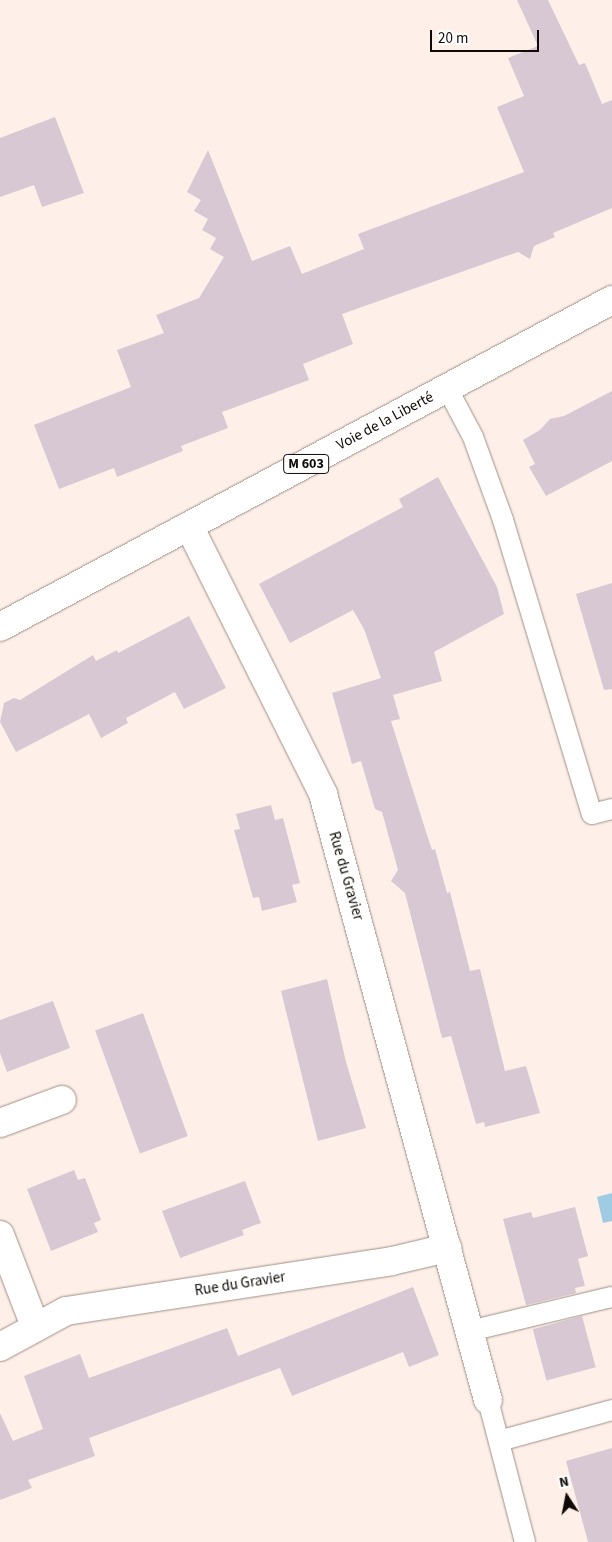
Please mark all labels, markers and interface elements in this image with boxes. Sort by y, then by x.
scale bar [432,20,541,52]
text: 20 m [438,28,468,49]
street label: Voie de la Liberté [333,388,437,454]
road number: M 603 [282,452,330,476]
street label: Rue du Gravier [325,829,367,923]
street label: Rue du Gravier [193,1268,287,1300]
north arrow [542,1472,592,1522]
text: N [558,1472,571,1493]

